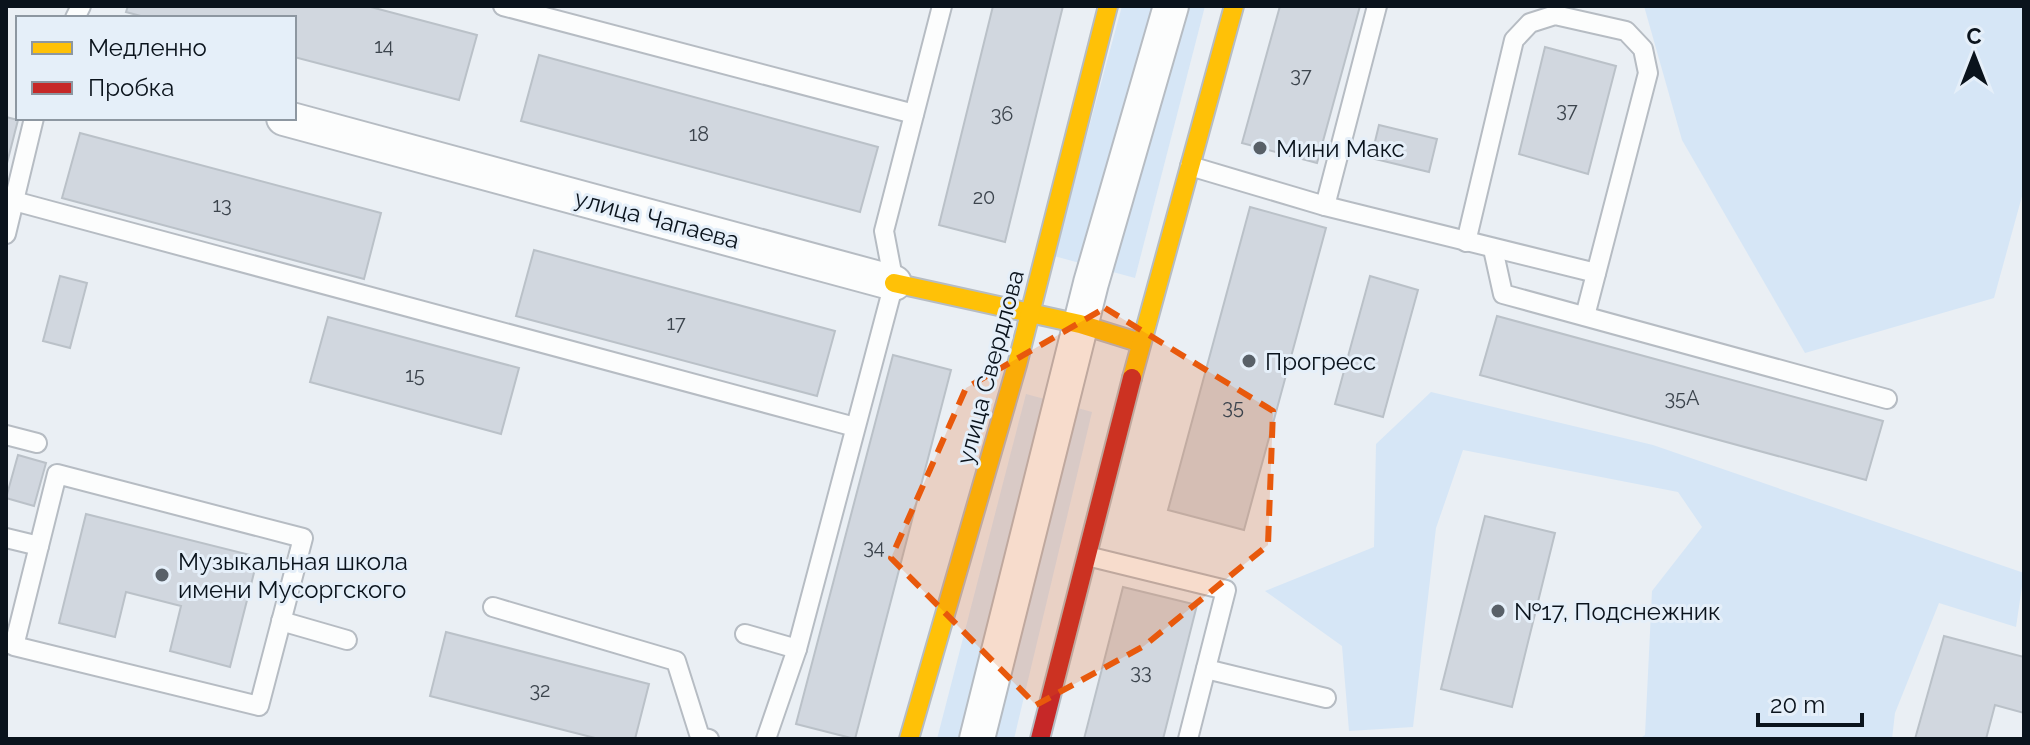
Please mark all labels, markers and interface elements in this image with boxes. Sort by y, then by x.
legend [16,16,296,120]
north arrow [1934,16,2014,96]
text: С [1966,23,1982,49]
text: Медленно [88,33,207,62]
house number: 14 [374,34,394,58]
house number: 37 [1290,63,1312,87]
text: Пробка [88,73,174,102]
house number: 37 [1556,98,1578,122]
house number: 36 [991,102,1013,126]
house number: 18 [689,122,709,146]
place label: Мини Макс [1276,134,1405,163]
marker: Мини Макс [1251,139,1269,157]
street label: улица Чапаева [571,183,743,255]
house number: 20 [973,185,995,209]
house number: 13 [212,193,232,217]
street label: улица Свердлова [950,267,1030,467]
house number: 17 [666,311,686,335]
place label: Прогресс [1265,347,1376,376]
marker: Прогресс [1240,352,1258,370]
house number: 15 [405,363,425,387]
house number: 35А [1664,386,1700,410]
house number: 35 [1222,395,1244,419]
house number: 34 [863,535,885,559]
place label: Музыкальная школа имени Мусоргского [178,547,408,604]
marker: Музыкальная школа имени Мусоргского [153,566,171,584]
place label: №17, Подснежник [1514,597,1721,626]
marker: №17, Подснежник [1489,602,1507,620]
house number: 33 [1130,660,1152,684]
scale bar [1758,677,1862,727]
house number: 32 [529,678,551,702]
text: 20 m [1770,690,1825,719]

